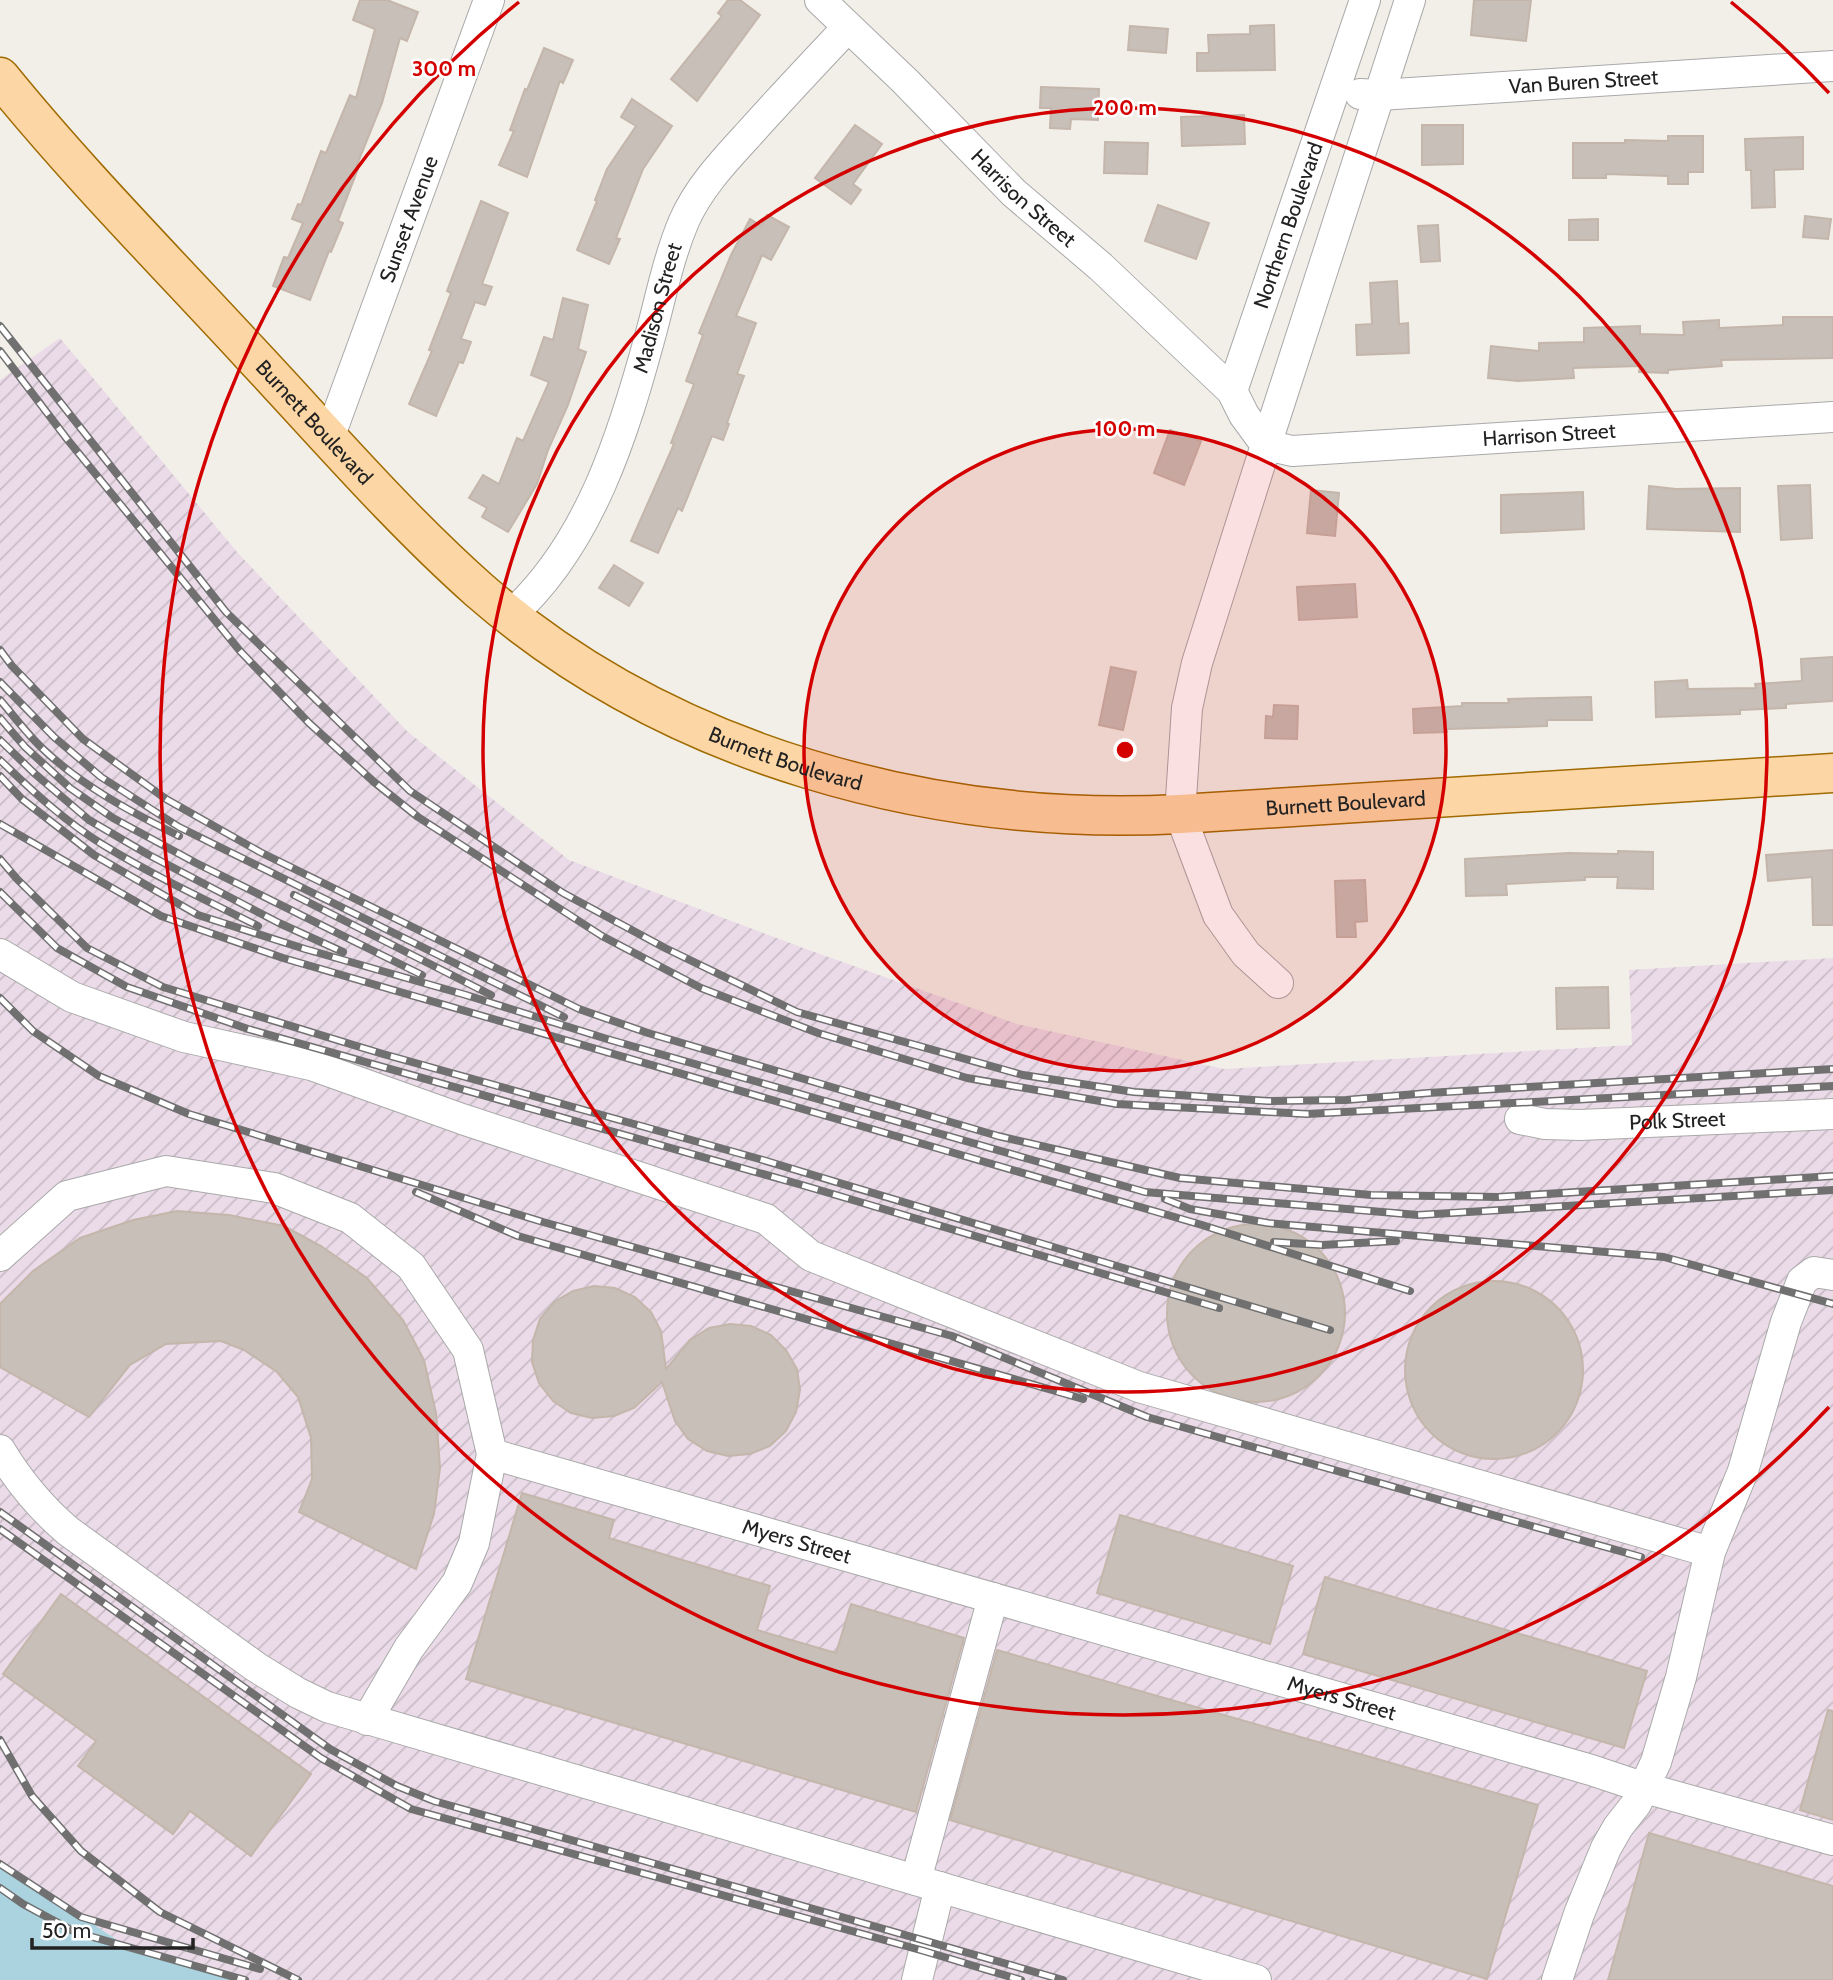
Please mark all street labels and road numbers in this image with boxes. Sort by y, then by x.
street label: Van Buren Street [1508,64,1659,99]
street label: Northern Boulevard [1248,139,1328,312]
street label: Harrison Street [966,144,1081,252]
street label: Sunset Avenue [374,152,443,286]
street label: Madison Street [627,240,687,376]
street label: Burnett Boulevard [251,355,378,490]
street label: Harrison Street [1482,418,1616,451]
street label: Burnett Boulevard [705,721,865,795]
street label: Burnett Boulevard [1265,786,1427,821]
street label: Polk Street [1629,1106,1726,1135]
street label: Myers Street [740,1514,854,1569]
street label: Myers Street [1285,1670,1399,1725]

